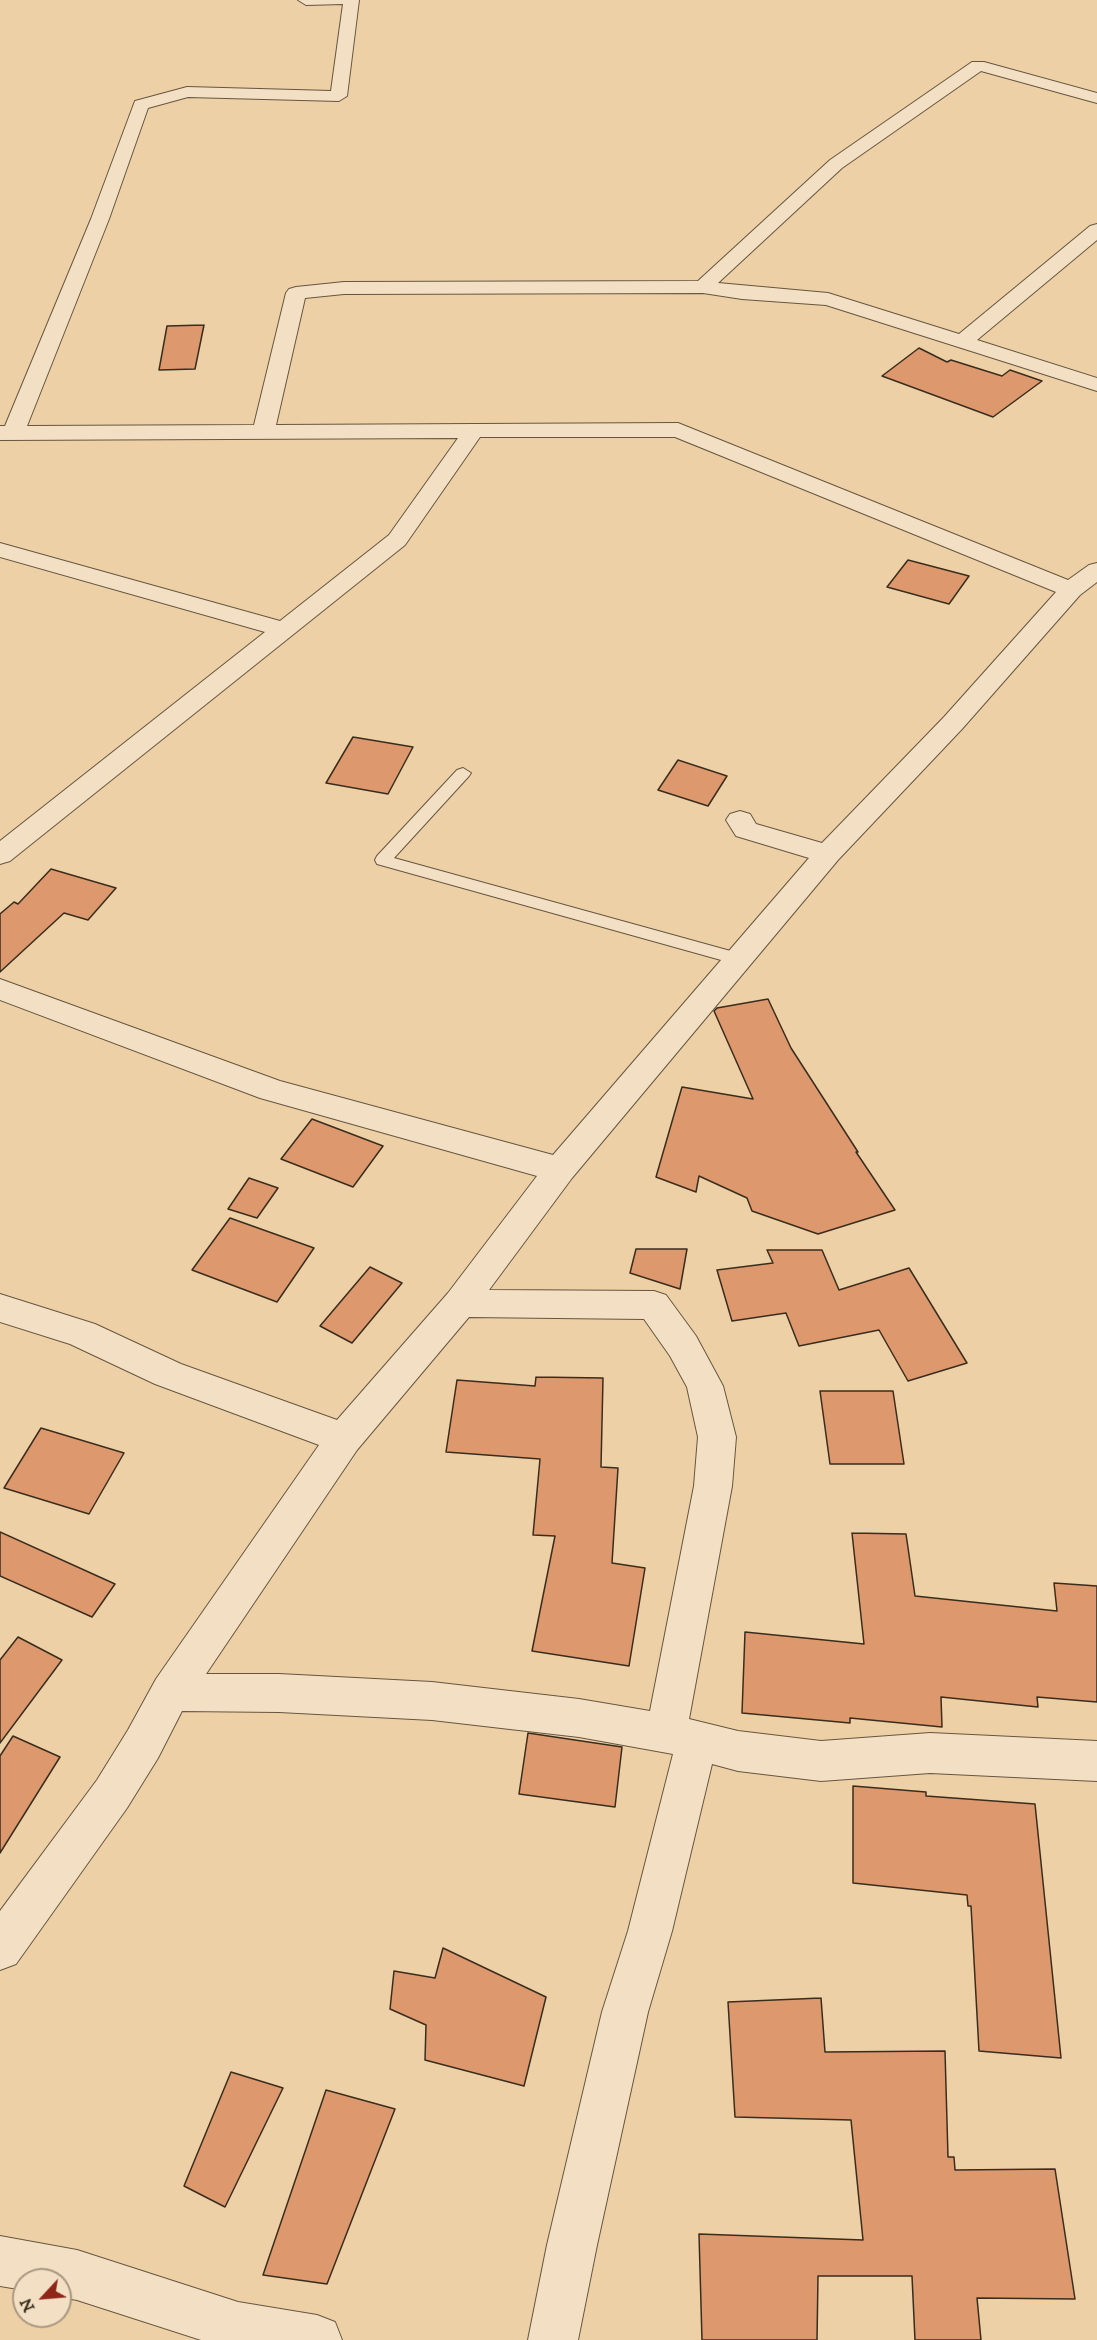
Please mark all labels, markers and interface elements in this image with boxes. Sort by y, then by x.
north arrow [12,2268,72,2328]
text: N [16,2295,39,2315]

